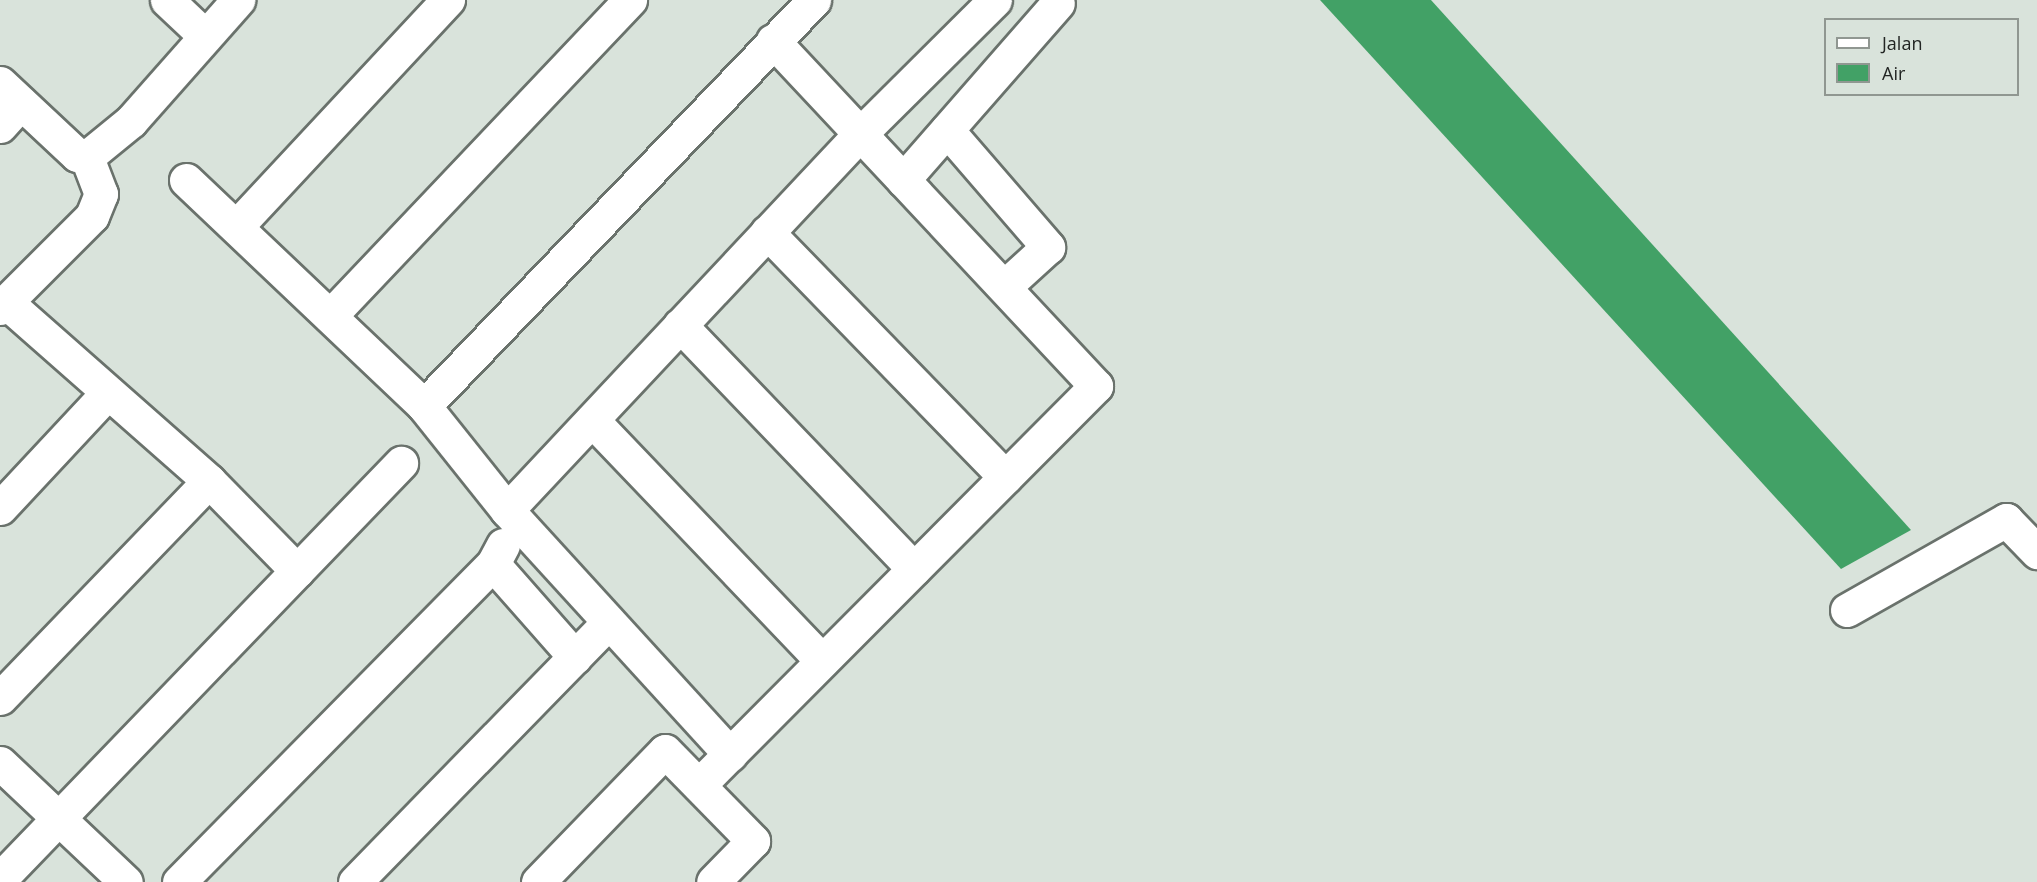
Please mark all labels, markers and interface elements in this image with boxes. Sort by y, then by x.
legend [1824,18,2019,96]
text: Jalan [1882,31,1922,55]
text: Air [1882,61,1905,85]

